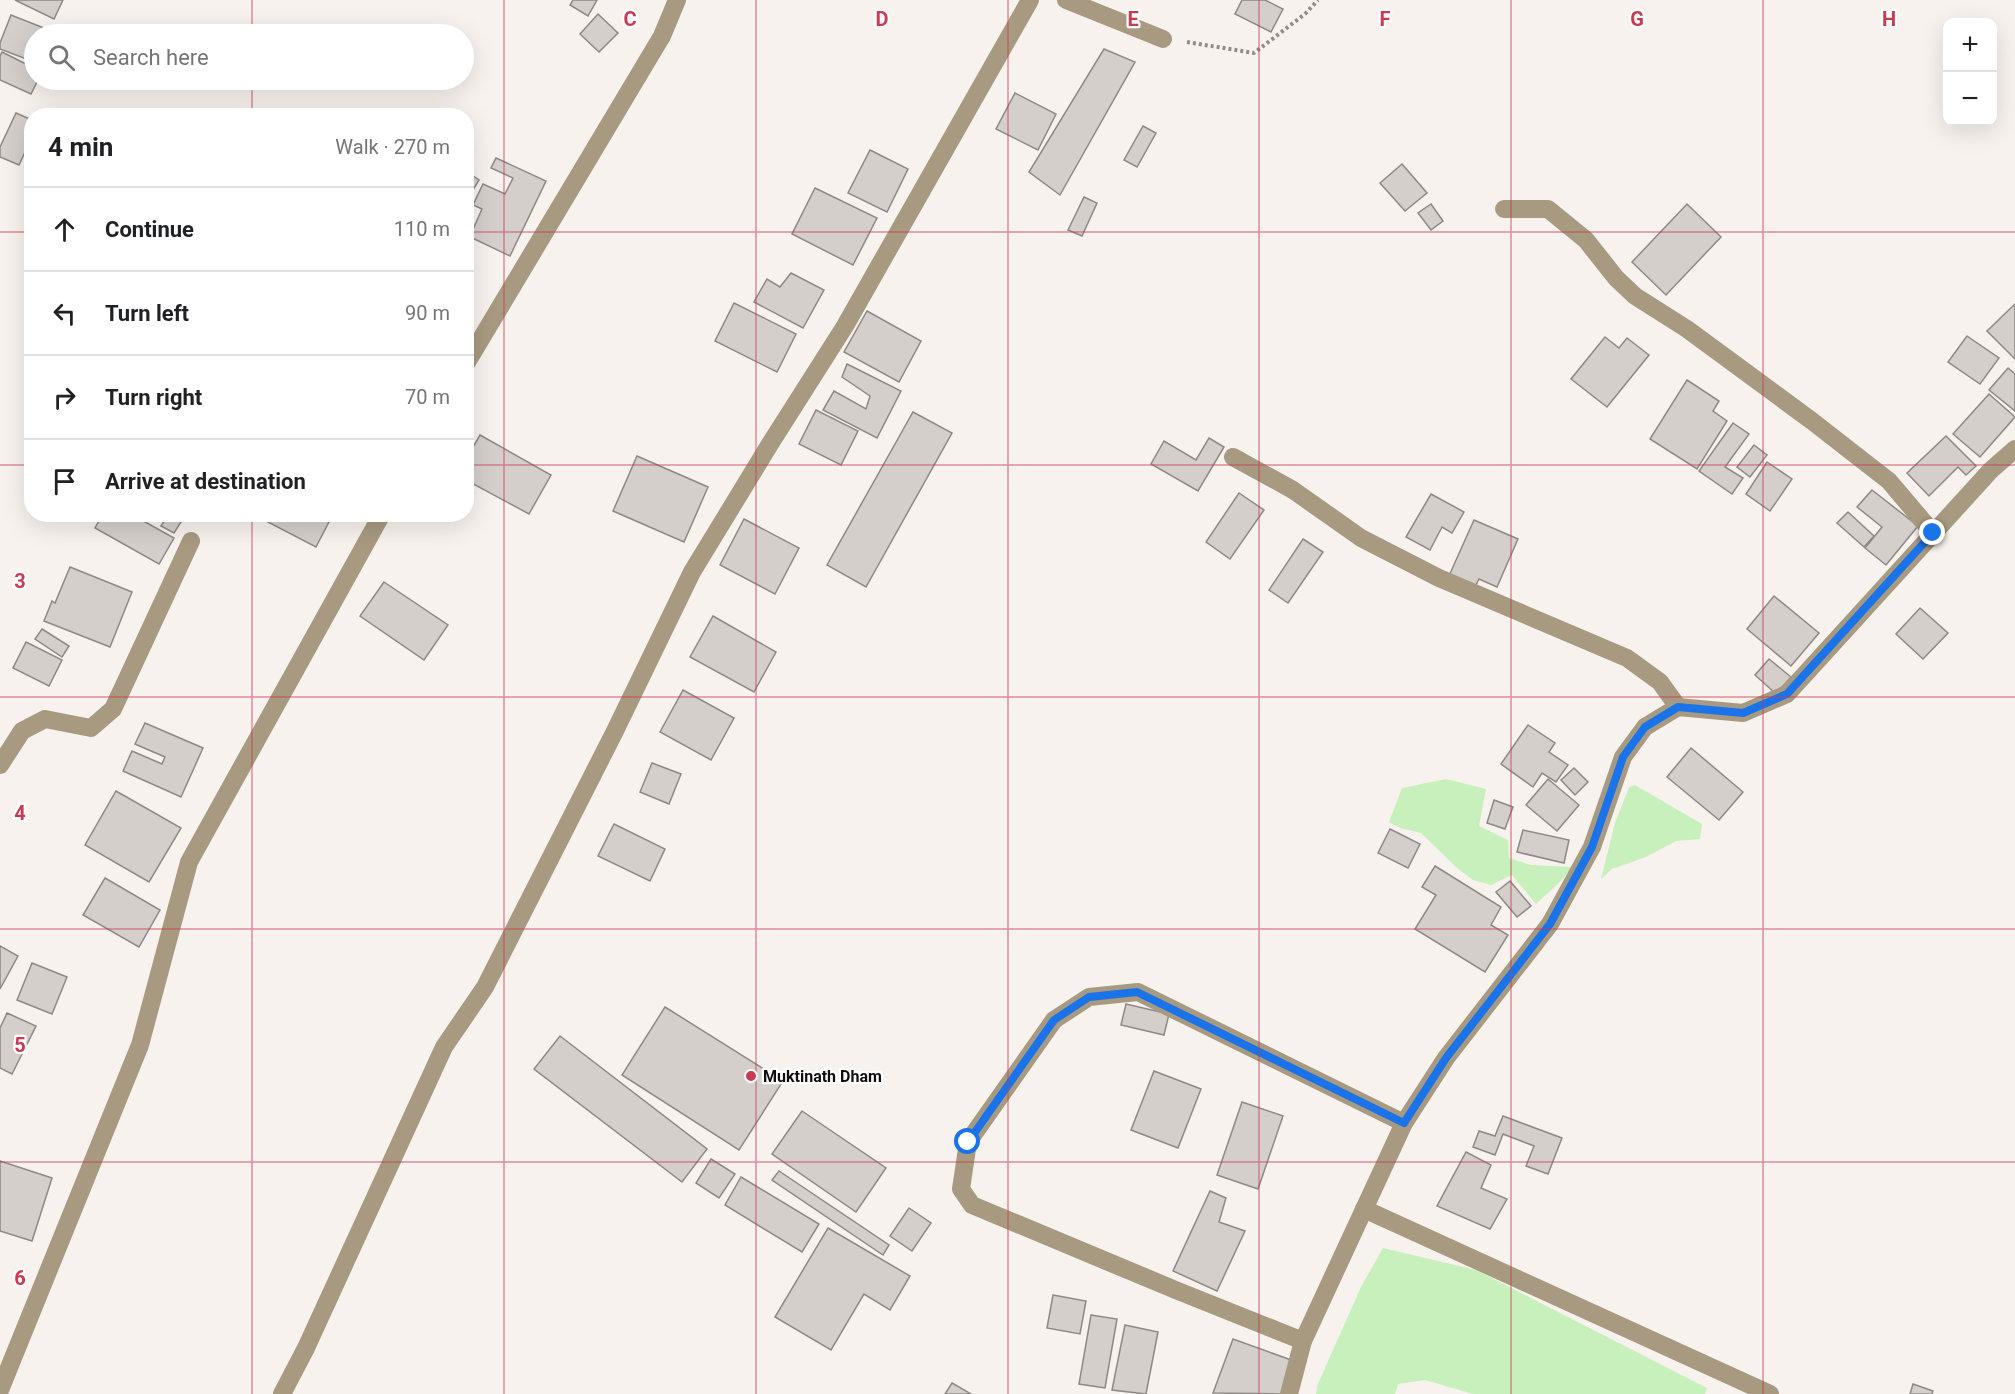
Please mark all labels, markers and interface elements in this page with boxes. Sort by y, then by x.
text: C [623,7,637,31]
text: D [876,7,889,31]
text: E [1127,7,1139,31]
text: F [1380,7,1391,31]
text: G [1630,7,1644,31]
text: H [1882,7,1896,31]
map controls [1943,18,1997,126]
button: + [1943,18,1997,72]
search box [24,24,474,90]
icon: search [45,41,78,74]
text: Search here [93,45,209,70]
button: − [1943,72,1997,126]
text: 4 min [48,132,113,162]
text: Walk · 270 m [335,135,450,159]
icon: ahead [48,213,81,246]
text: Continue [105,217,194,242]
text: 110 m [394,217,450,241]
icon: left [48,297,81,330]
text: Turn left [105,301,189,326]
text: 90 m [405,301,450,325]
icon: right [48,381,81,414]
text: Turn right [105,385,202,410]
text: 70 m [405,385,450,409]
icon: arrive [48,465,81,498]
text: Arrive at destination [105,469,306,494]
route end [1919,519,1945,545]
text: 3 [14,569,26,593]
text: 4 [14,801,26,825]
text: 5 [14,1033,26,1057]
place label: Muktinath Dham [763,1067,882,1086]
marker: Muktinath Dham [744,1069,758,1083]
route start [954,1128,980,1154]
text: 6 [14,1266,26,1290]

